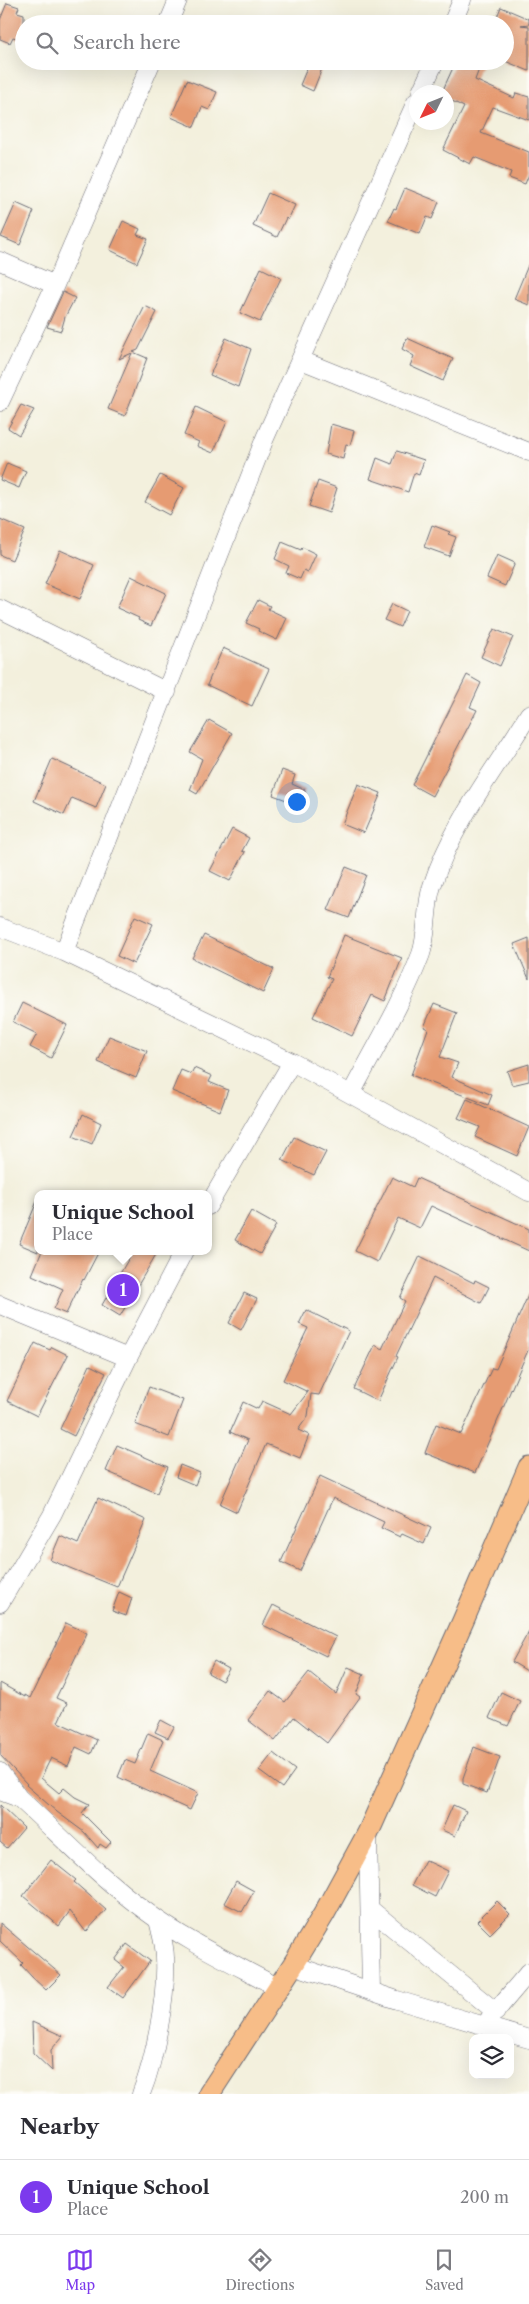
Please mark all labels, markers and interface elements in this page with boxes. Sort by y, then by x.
search box [15,15,514,70]
icon: search [33,29,61,57]
text: Search here [73,31,181,54]
north arrow [409,85,454,130]
your location [284,789,310,815]
popup [34,1190,212,1255]
text: Unique School [52,1201,194,1224]
text: Place [52,1224,93,1244]
pin: 1 [107,1271,139,1309]
map controls [469,2034,514,2079]
button: layers [469,2034,514,2079]
text: Nearby [20,2114,99,2139]
text: Unique School [67,2176,209,2199]
text: 1 [32,2187,40,2207]
text: 200 m [460,2187,509,2207]
text: Place [67,2199,108,2219]
tab: Map [65,2246,95,2294]
tab: Directions [225,2246,295,2294]
tab: Saved [425,2246,464,2294]

